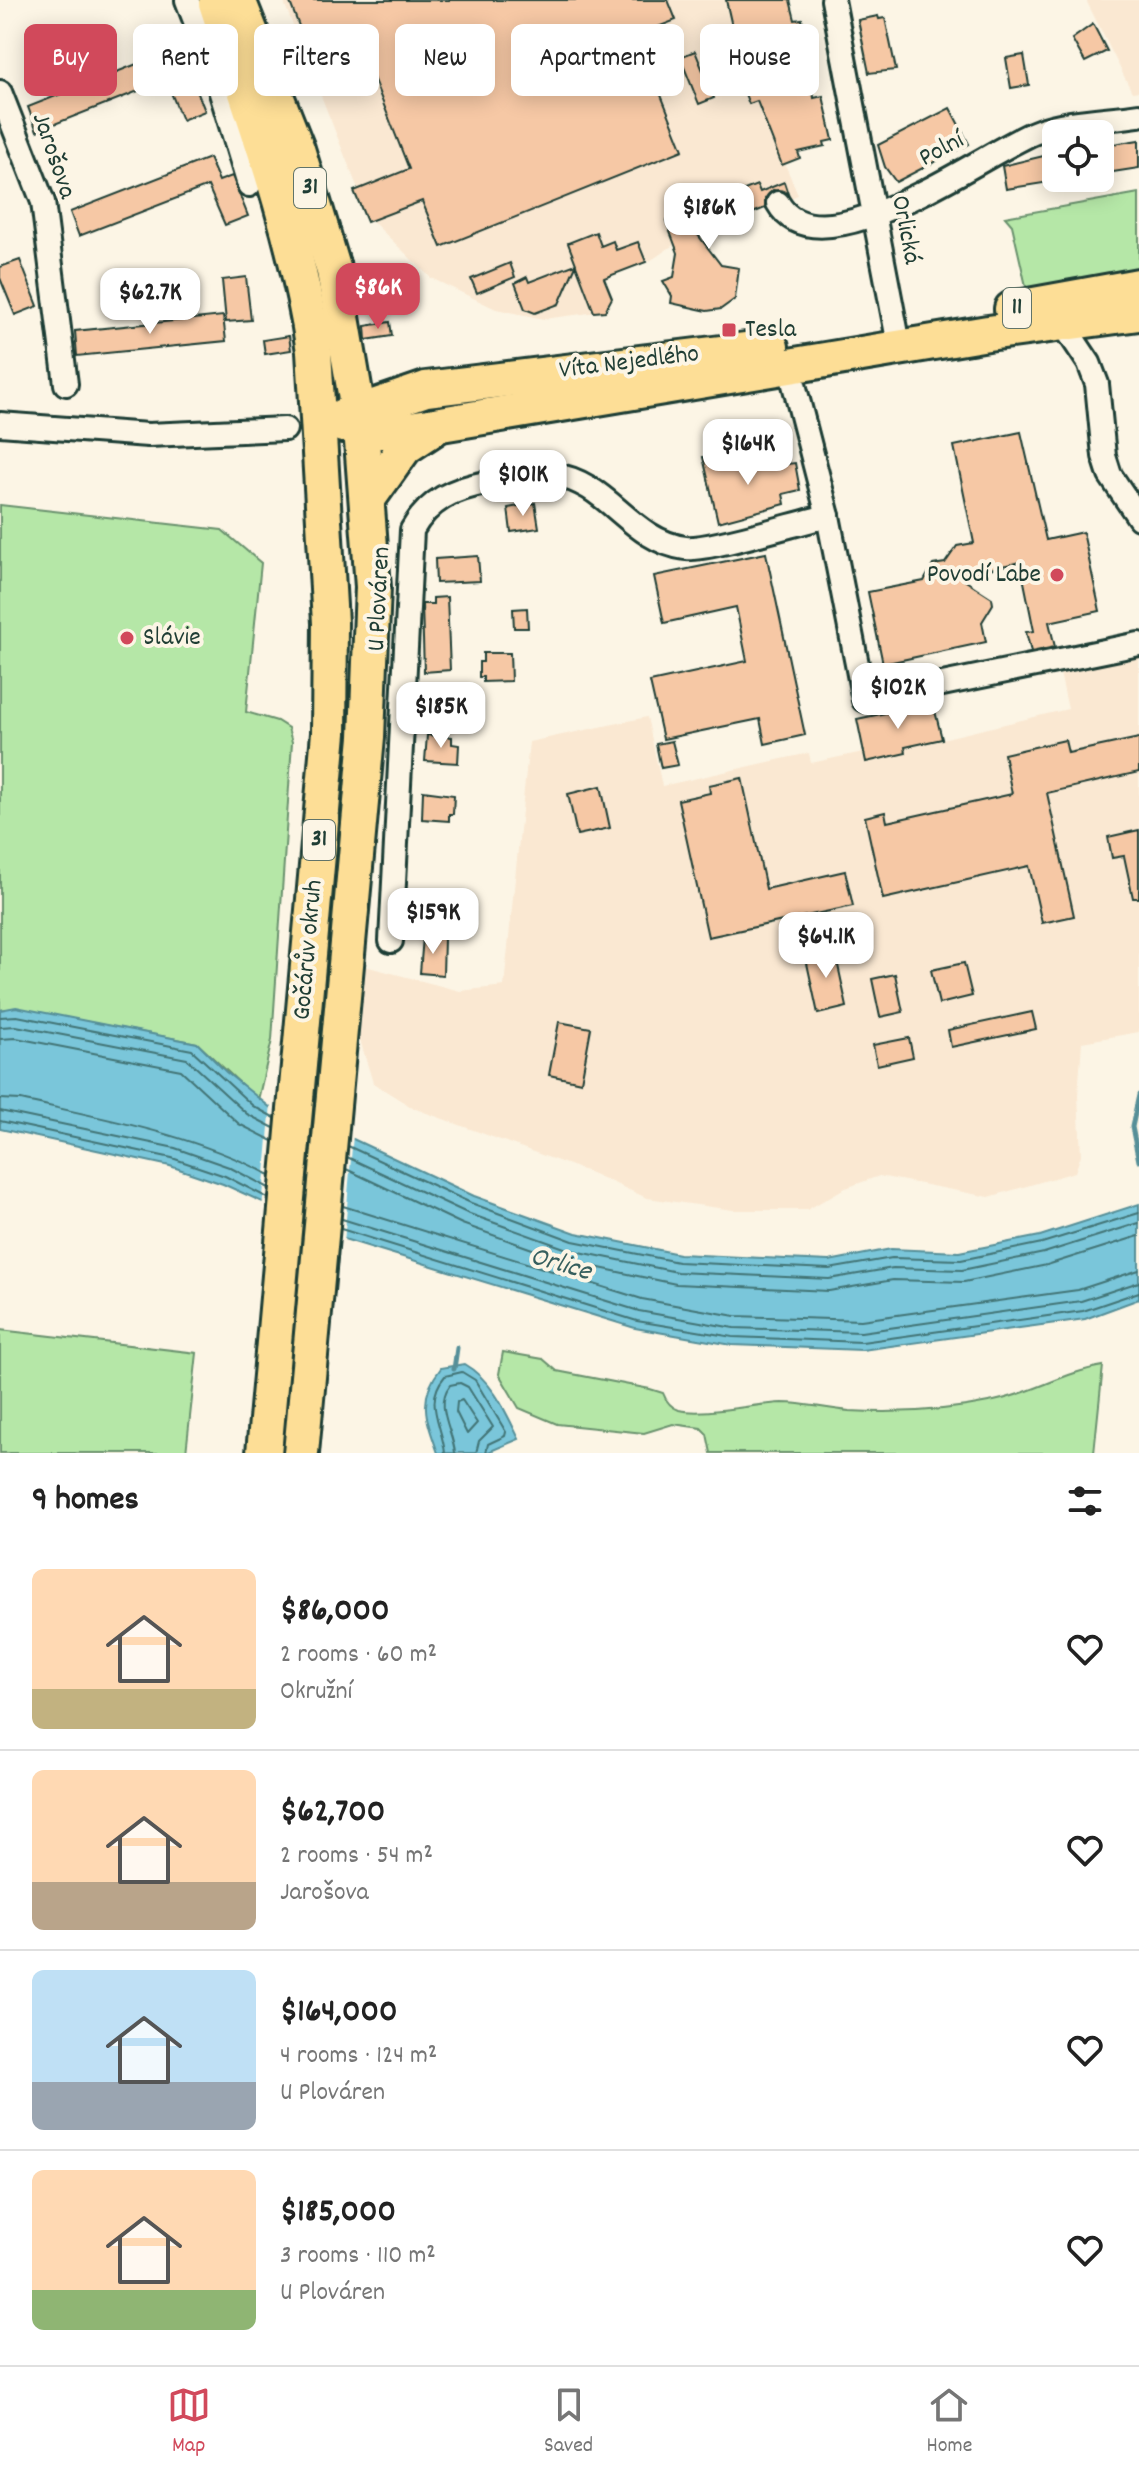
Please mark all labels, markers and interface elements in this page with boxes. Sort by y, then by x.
chip: Buy [24,24,117,96]
chip: Rent [133,24,238,96]
chip: Filters [254,24,379,96]
chip: New [395,24,495,96]
chip: Apartment [511,24,684,96]
chip: House [700,24,819,96]
street label: Jarošova [21,108,85,205]
map controls [1042,120,1114,192]
button: locate [1042,120,1114,192]
street label: Polní [913,122,973,177]
road number: 31 [294,168,326,208]
pin: $186K [653,183,765,251]
text: $186K [682,190,736,227]
street label: Orlická [880,192,930,268]
pin: $86K [331,263,425,331]
pin: $62.7K [85,268,215,336]
text: $86K [354,270,402,307]
text: $62.7K [118,275,182,312]
road number: 11 [1003,288,1031,328]
place label: Tesla [745,312,797,349]
marker: Tesla [720,321,738,339]
street label: Víta Nejedlého [557,336,701,390]
pin: $164K [692,419,804,487]
text: $164K [721,426,775,463]
pin: $101K [467,450,579,518]
text: $101K [498,457,548,494]
street label: U Plováren [359,546,401,652]
place label: Povodí Labe [927,557,1041,594]
marker: Povodí Labe [1048,566,1066,584]
place label: Slávie [143,620,201,657]
marker: Slávie [118,629,136,647]
pin: $102K [842,663,954,731]
text: $102K [870,670,926,707]
pin: $185K [385,682,497,750]
text: $185K [414,689,468,726]
road number: 31 [303,820,335,860]
street label: Gočárův okruh [284,878,334,1022]
pin: $159K [377,888,489,956]
text: $159K [406,895,460,932]
pin: $64.1K [761,912,891,980]
text: $64.1K [797,919,855,956]
water label: Orlice [525,1238,597,1294]
text: 9 homes [32,1477,139,1526]
icon: filters [1063,1479,1107,1523]
text: $86,000 [280,1588,390,1637]
icon: home [96,1601,192,1697]
icon: heart [1063,1627,1107,1671]
text: 2 rooms · 60 m² [280,1637,437,1674]
text: Okružní [280,1674,352,1711]
text: $62,700 [280,1789,385,1838]
icon: home [96,1802,192,1898]
icon: heart [1063,1828,1107,1872]
text: 2 rooms · 54 m² [280,1838,433,1875]
text: Jarošova [280,1875,369,1912]
text: $164,000 [280,1989,398,2038]
icon: home [96,2002,192,2098]
icon: heart [1063,2028,1107,2072]
text: 4 rooms · 124 m² [280,2038,437,2075]
text: U Plováren [280,2075,385,2112]
text: $185,000 [280,2189,396,2238]
icon: home [96,2202,192,2298]
icon: heart [1063,2228,1107,2272]
text: 3 rooms · 110 m² [280,2238,436,2275]
text: U Plováren [280,2275,385,2312]
tab: Map [167,2383,211,2462]
tab: Saved [544,2383,593,2462]
tab: Home [926,2383,972,2462]

